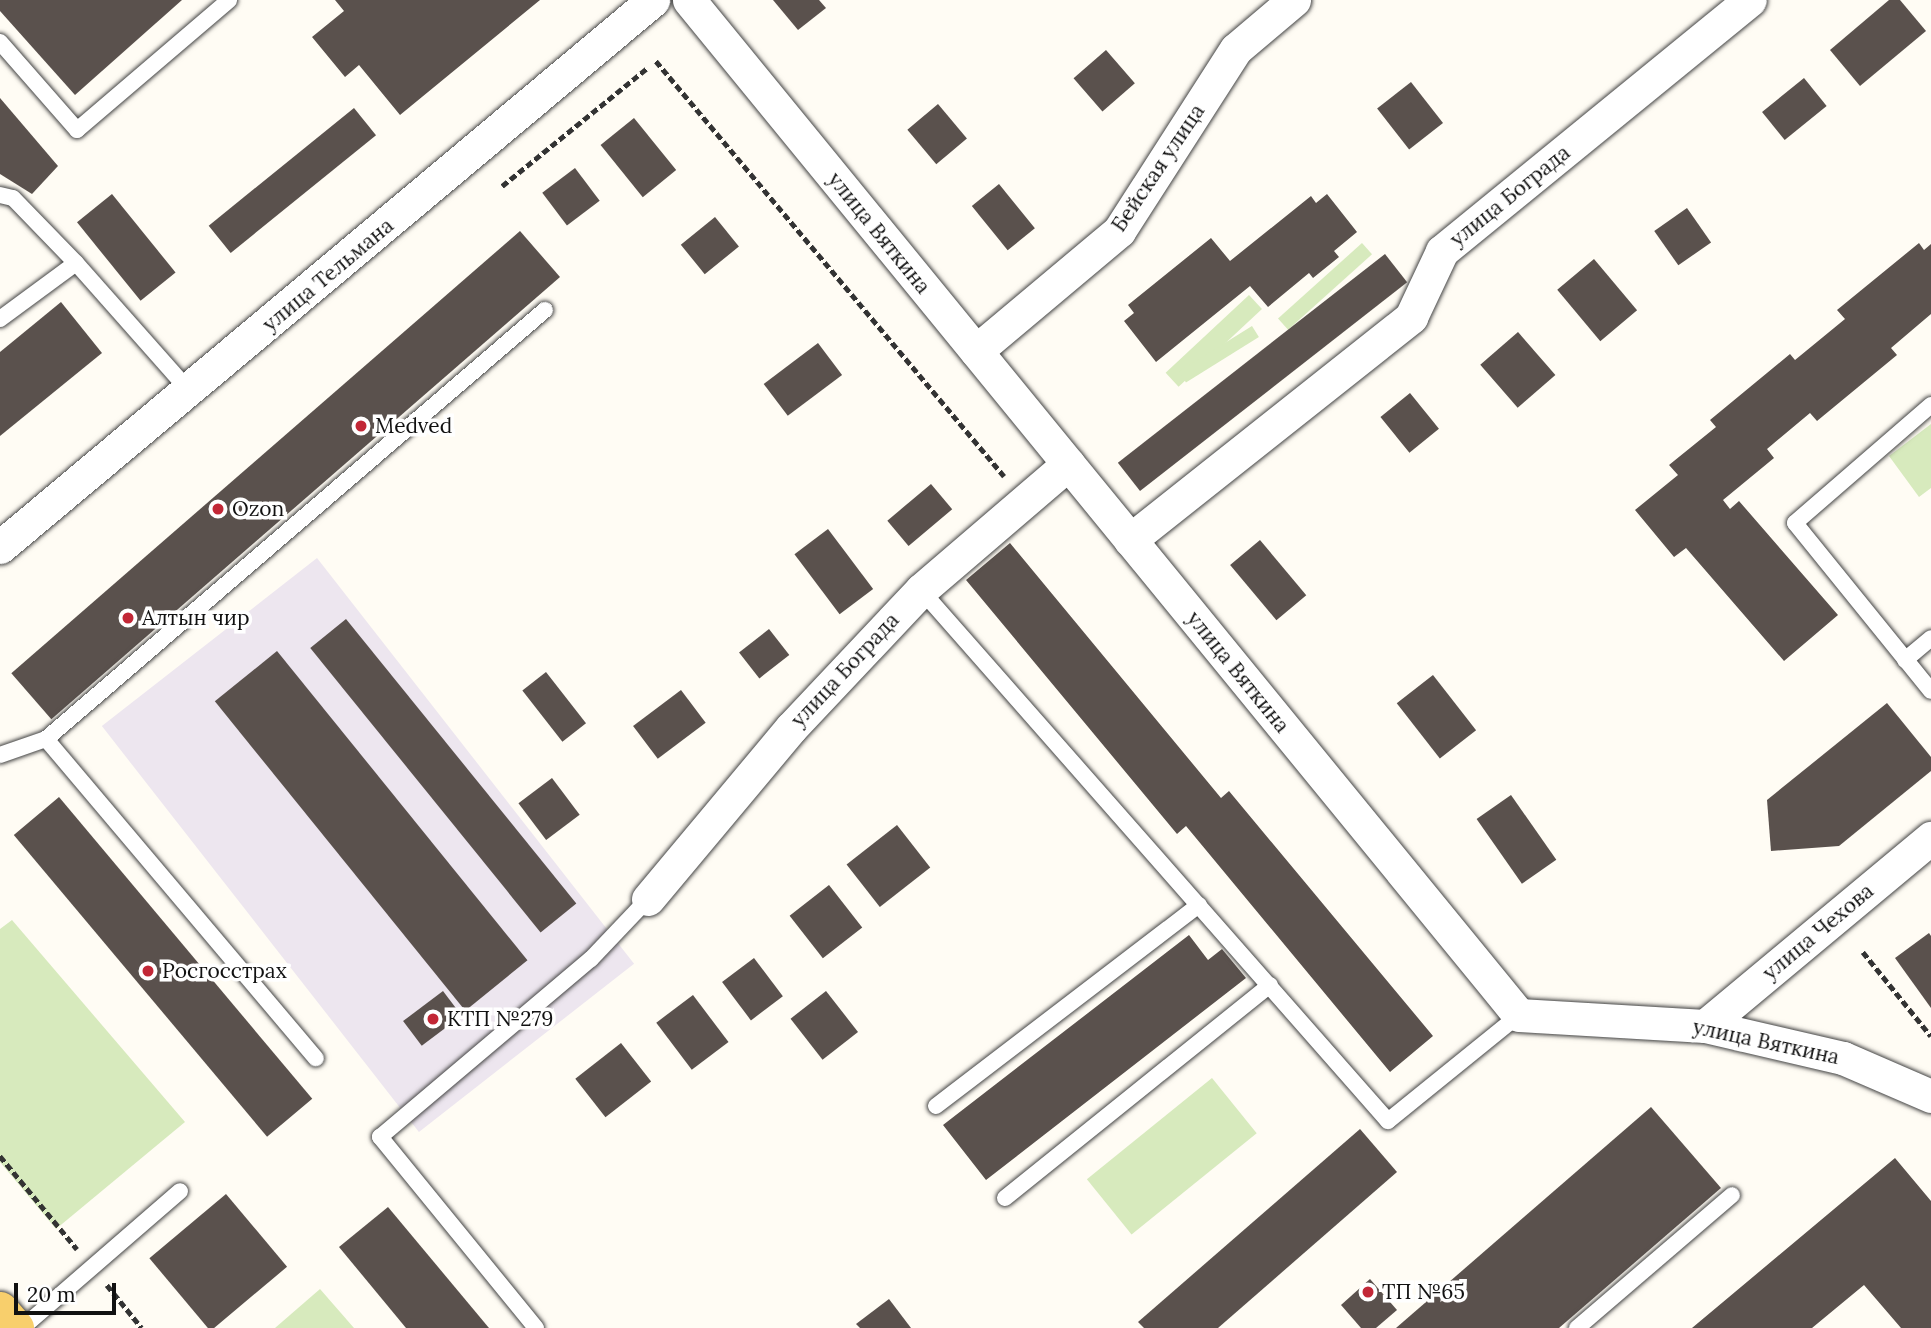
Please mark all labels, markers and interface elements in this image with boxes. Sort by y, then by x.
street label: Бейская улица [1106,100,1210,236]
street label: улица Бограда [1445,140,1575,252]
street label: улица Вяткина [822,167,936,299]
street label: улица Тельмана [257,213,399,337]
place label: Medved [375,413,452,439]
marker: Medved [353,418,369,434]
place label: Ozon [232,496,284,522]
marker: Ozon [210,501,226,517]
place label: Алтын чир [142,605,250,631]
street label: улица Вяткина [1181,606,1295,738]
street label: улица Бограда [786,608,904,732]
marker: Алтын чир [120,610,136,626]
street label: улица Чехова [1758,878,1878,986]
place label: Росгосстрах [162,958,287,984]
marker: Росгосстрах [140,963,156,979]
place label: КТП №279 [447,1006,553,1032]
marker: КТП №279 [425,1011,441,1027]
street label: улица Вяткина [1690,1014,1842,1070]
scale bar [18,1268,119,1312]
place label: ТП №65 [1382,1279,1465,1305]
text: 20 m [27,1281,76,1308]
marker: ТП №65 [1360,1284,1376,1300]

